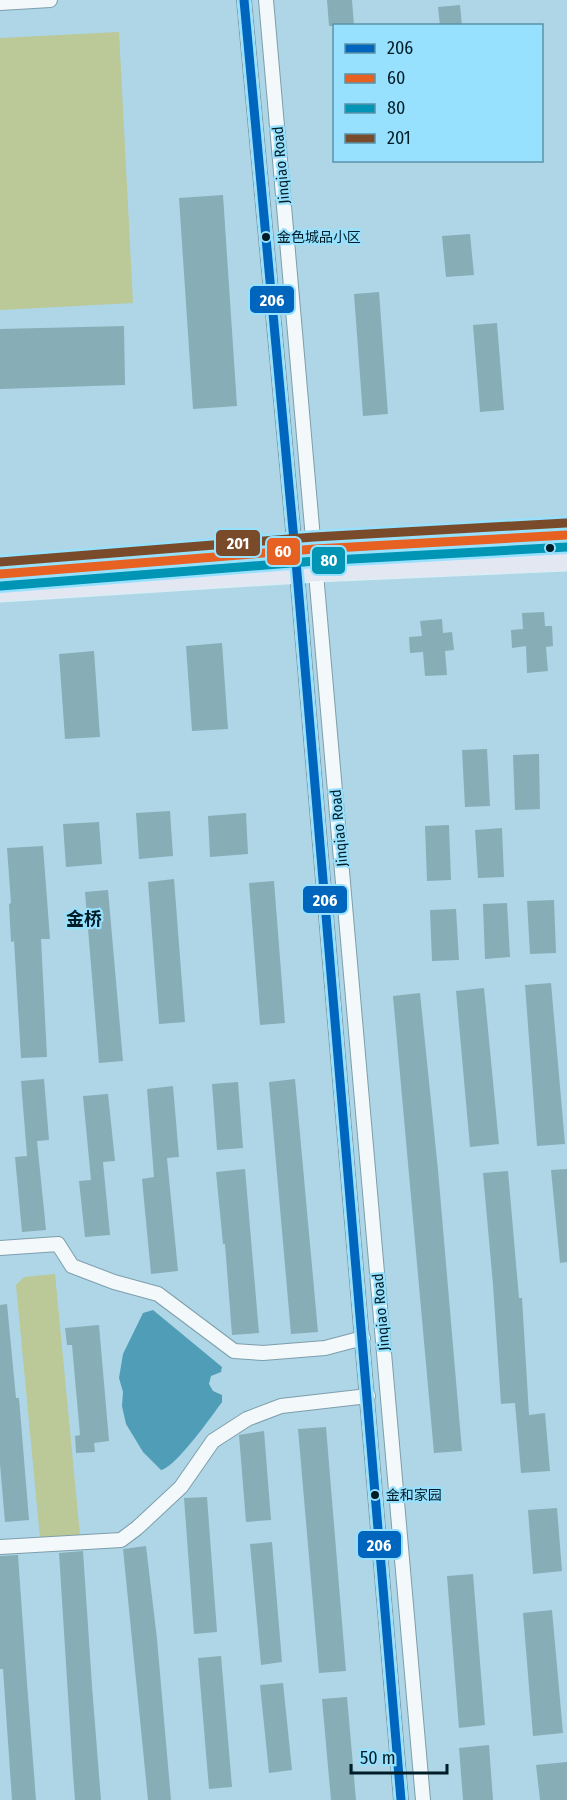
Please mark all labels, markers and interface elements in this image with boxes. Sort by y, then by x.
legend [333,24,543,162]
text: 206 [387,37,413,59]
text: 60 [387,67,405,89]
text: 80 [387,97,405,119]
street label: Jinqiao Road [269,126,293,204]
text: 201 [387,127,411,149]
place label: 金色城品小区 [277,229,361,246]
marker: 金色城品小区 [260,231,272,243]
line badge: 206 [249,285,295,314]
text: 206 [259,291,284,310]
line badge: 201 [215,529,261,557]
text: 201 [226,534,249,553]
line badge: 60 [266,537,301,566]
text: 60 [274,542,292,561]
unlabelled marker [544,542,556,554]
line badge: 80 [311,546,346,575]
text: 80 [320,551,338,570]
street label: Jinqiao Road [327,789,351,867]
line badge: 206 [302,885,348,914]
text: 206 [312,891,337,910]
district label: 金桥 [66,908,102,930]
street label: Jinqiao Road [369,1273,393,1351]
place label: 金和家园 [386,1487,442,1504]
marker: 金和家园 [369,1489,381,1501]
line badge: 206 [357,1530,402,1559]
text: 206 [366,1536,391,1555]
scale bar [351,1737,447,1775]
text: 50 m [360,1747,396,1769]

